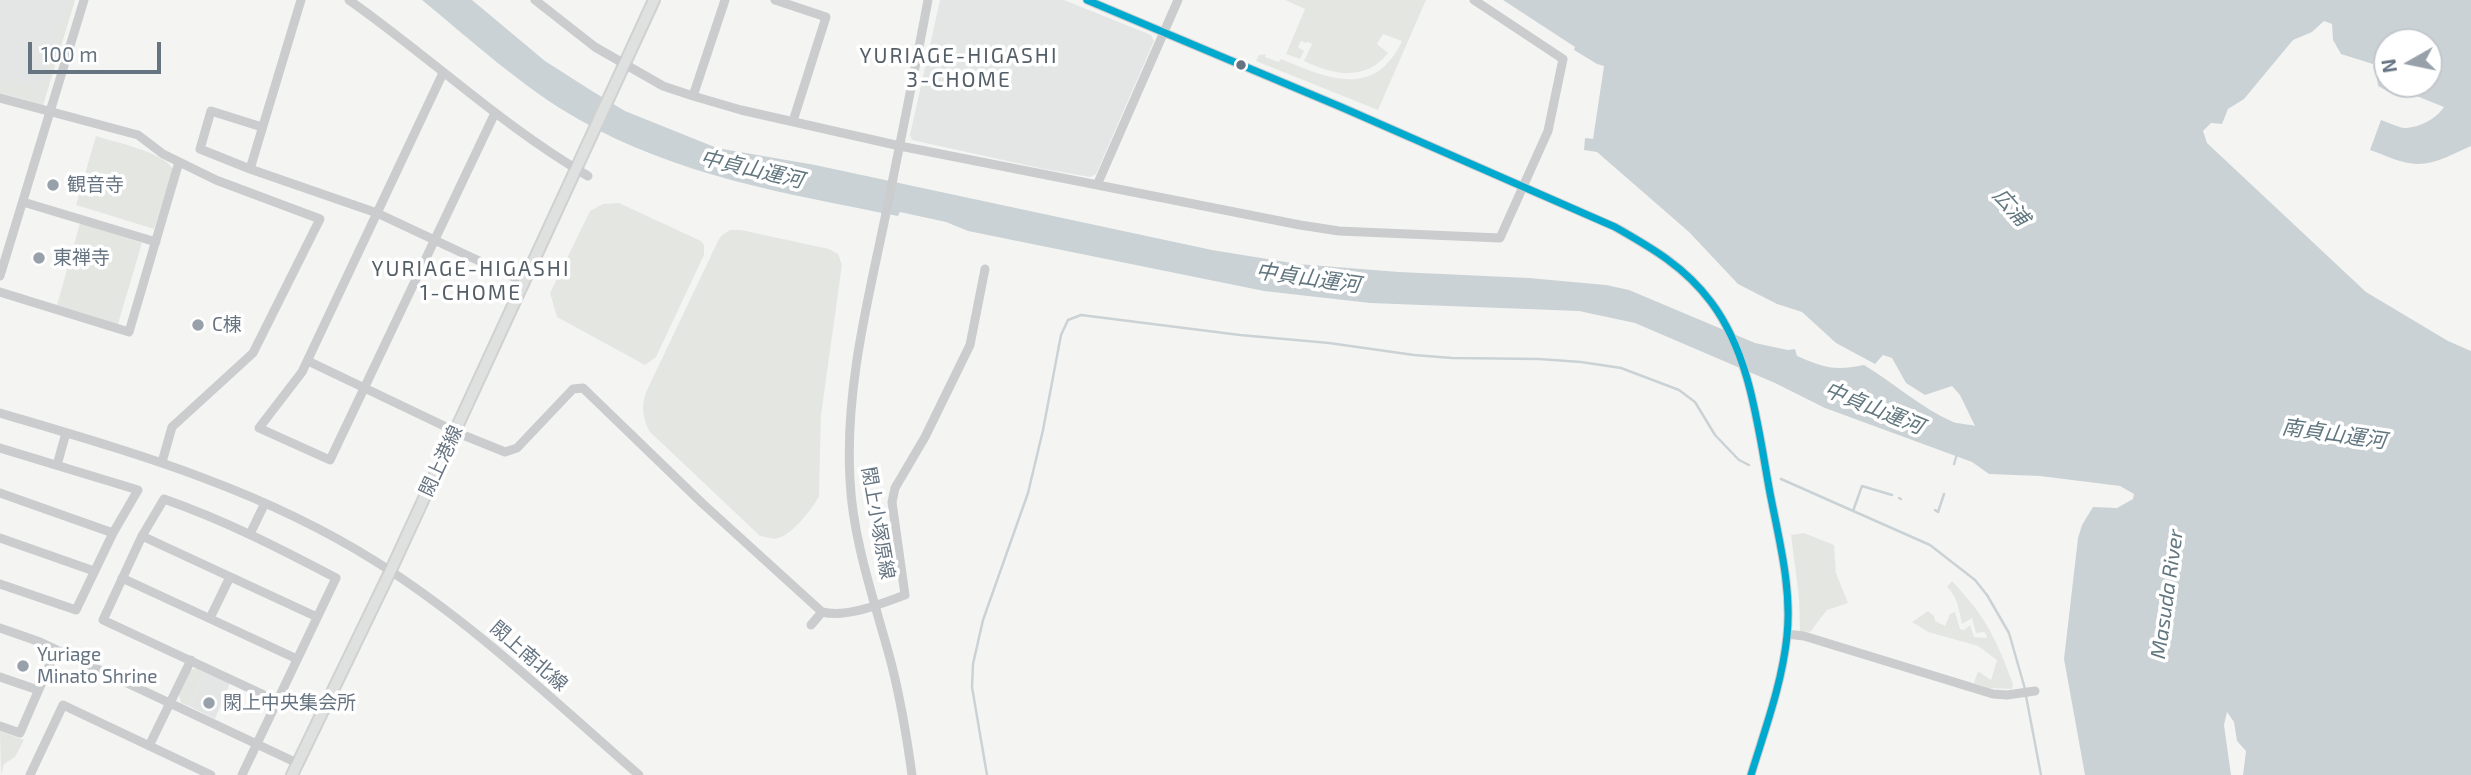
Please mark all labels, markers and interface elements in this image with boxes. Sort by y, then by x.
scale bar [32,28,164,72]
north arrow [2373,28,2443,98]
text: 100 m [41,41,98,66]
district label: YURIAGE-HIGASHI 3-CHOME [861,43,1057,93]
text: N [2376,57,2401,75]
unlabelled marker [1234,58,1248,72]
water label: 中貞山運河 [698,145,806,193]
place label: 観音寺 [67,174,124,196]
marker: 観音寺 [45,177,61,193]
water label: 広浦 [1988,183,2034,231]
place label: 東禅寺 [53,247,110,269]
marker: 東禅寺 [31,250,47,266]
district label: YURIAGE-HIGASHI 1-CHOME [373,256,569,306]
water label: 中貞山運河 [1254,258,1362,298]
place label: C棟 [212,314,242,336]
marker: C棟 [190,317,206,333]
water label: 中貞山運河 [1821,377,1927,439]
water label: 南貞山運河 [2280,414,2388,454]
street label: 閖上港線 [415,422,467,500]
street label: 閖上小塚原線 [857,465,899,581]
water label: Masuda River [2145,528,2189,660]
street label: 閖上南北線 [486,616,572,696]
place label: Yuriage Minato Shrine [37,644,157,688]
marker: Yuriage Minato Shrine [15,658,31,674]
place label: 閖上中央集会所 [223,692,356,714]
marker: 閖上中央集会所 [201,695,217,711]

